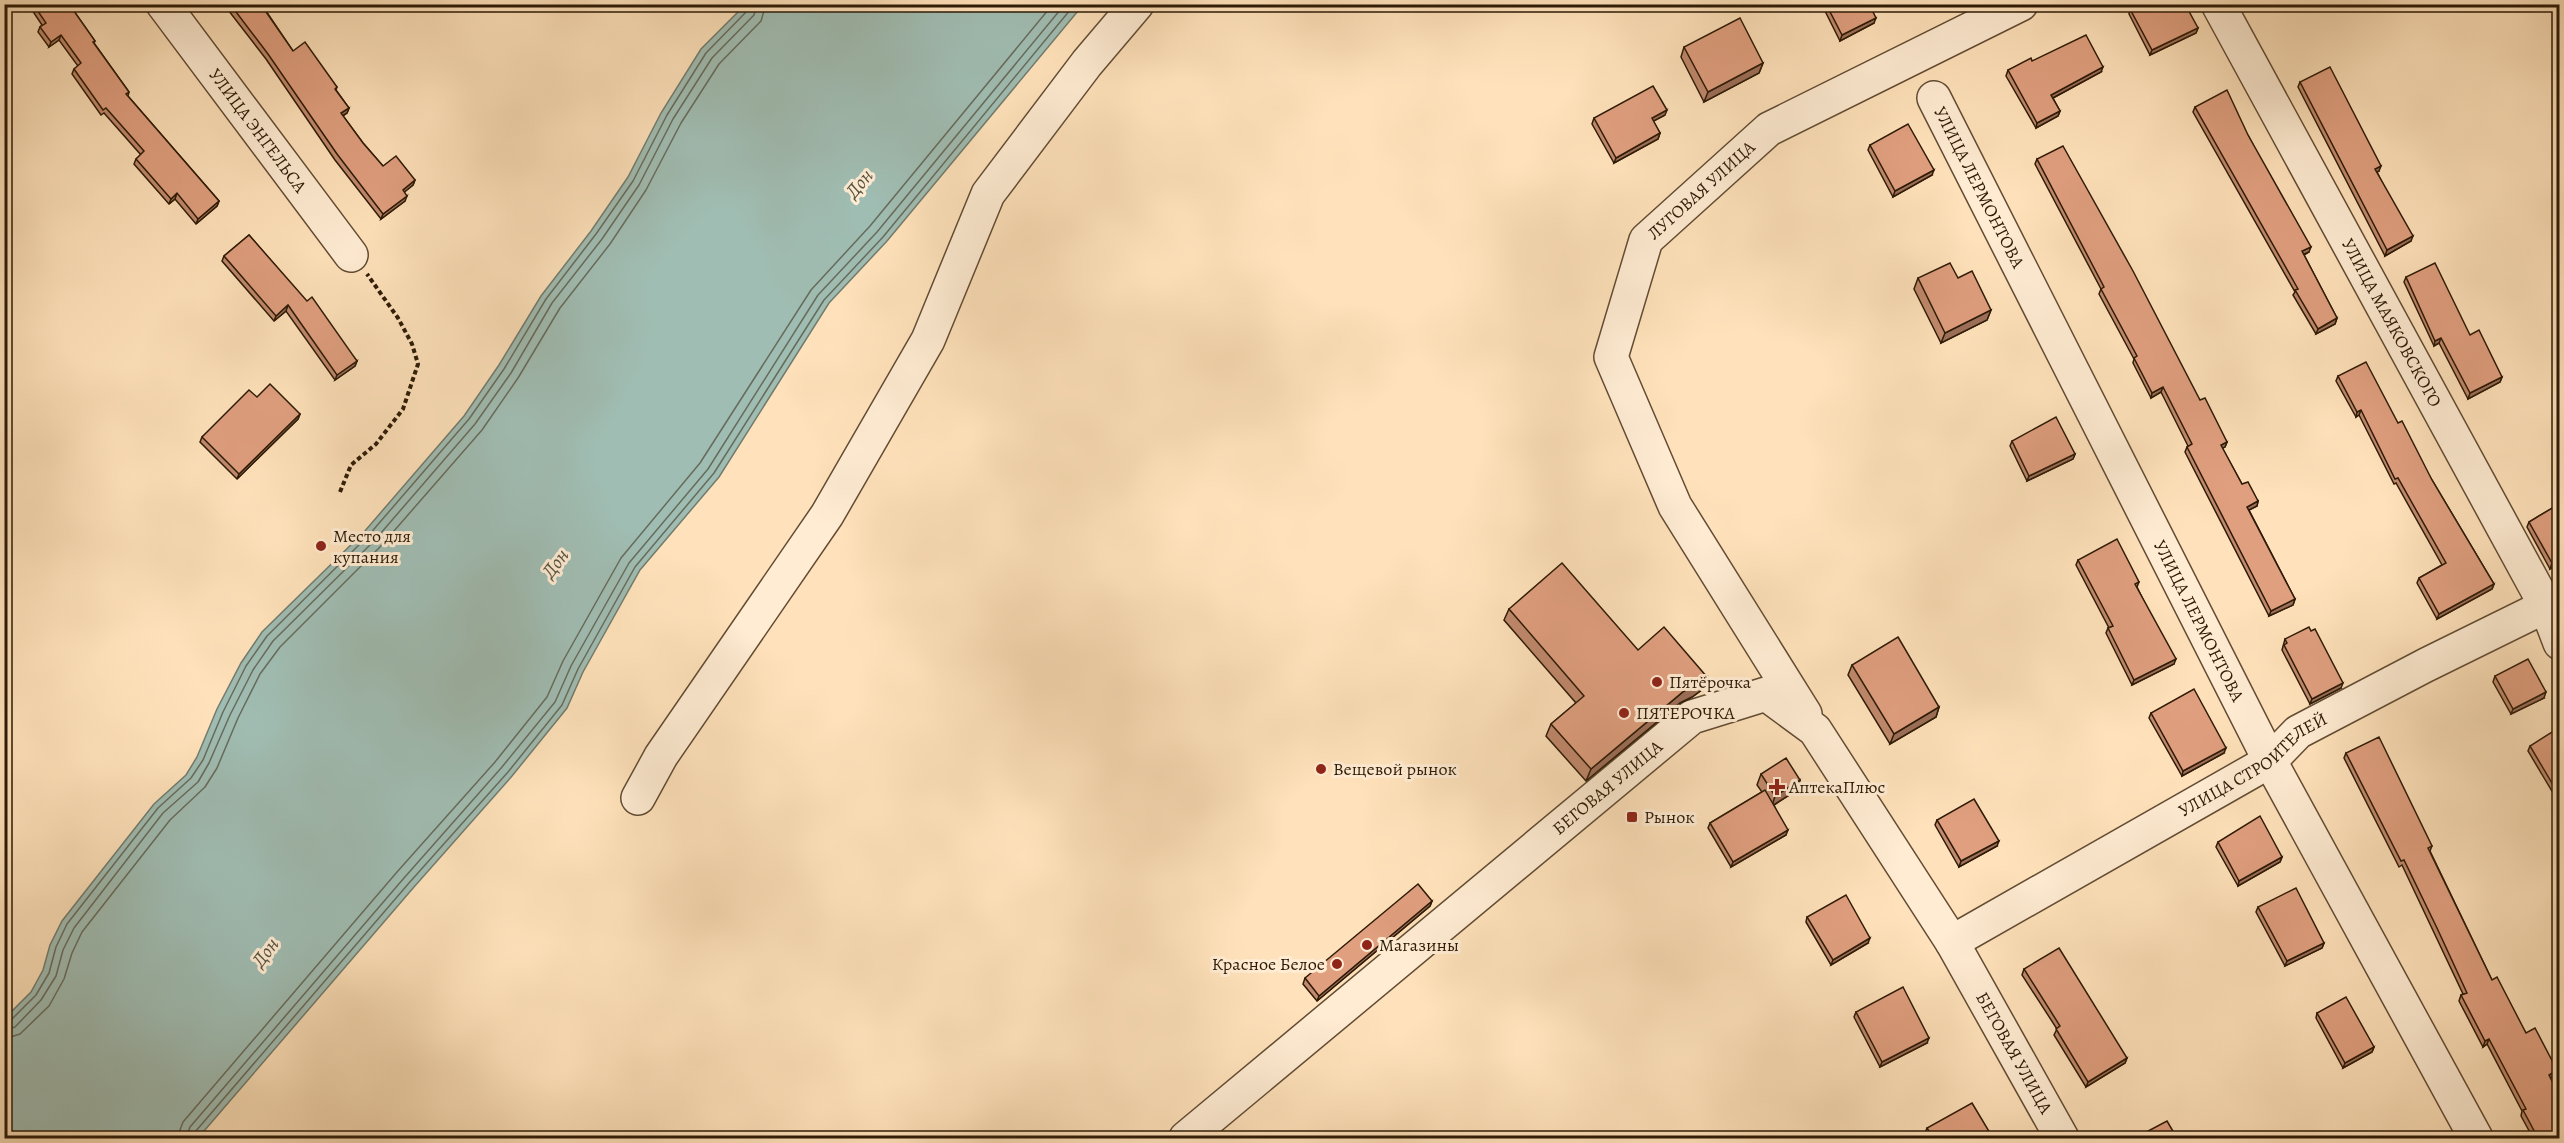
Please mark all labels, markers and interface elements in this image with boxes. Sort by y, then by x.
street label: УЛИЦА ЭНГЕЛЬСА [203,63,312,198]
street label: УЛИЦА ЛЕРМОНТОВА [1928,102,2030,273]
street label: ЛУГОВАЯ УЛИЦА [1642,135,1761,245]
water label: Дон [838,163,879,205]
street label: УЛИЦА МАЯКОВСКОГО [2336,234,2447,411]
place label: Место для купания [333,524,411,569]
street label: УЛИЦА ЛЕРМОНТОВА [2148,536,2250,706]
marker: Место для купания [314,539,328,553]
water label: Дон [534,543,575,585]
place label: Пятёрочка [1669,670,1752,694]
marker: Пятёрочка [1650,675,1664,689]
place label: ПЯТЕРОЧКА [1636,701,1735,725]
marker: ПЯТЕРОЧКА [1617,706,1631,720]
street label: УЛИЦА СТРОИТЕЛЕЙ [2174,707,2331,823]
street label: БЕГОВАЯ УЛИЦА [1547,734,1668,840]
place label: Вещевой рынок [1333,757,1457,781]
marker: Вещевой рынок [1314,762,1328,776]
place label: АптекаПлюс [1788,775,1885,799]
marker: АптекаПлюс [1770,780,1784,794]
place label: Рынок [1644,805,1695,829]
marker: Рынок [1625,810,1639,824]
water label: Дон [244,932,285,974]
place label: Магазины [1379,933,1459,957]
marker: Магазины [1360,938,1374,952]
place label: Красное Белое [1212,952,1325,976]
marker: Красное Белое [1330,957,1344,971]
street label: БЕГОВАЯ УЛИЦА [1970,987,2058,1119]

